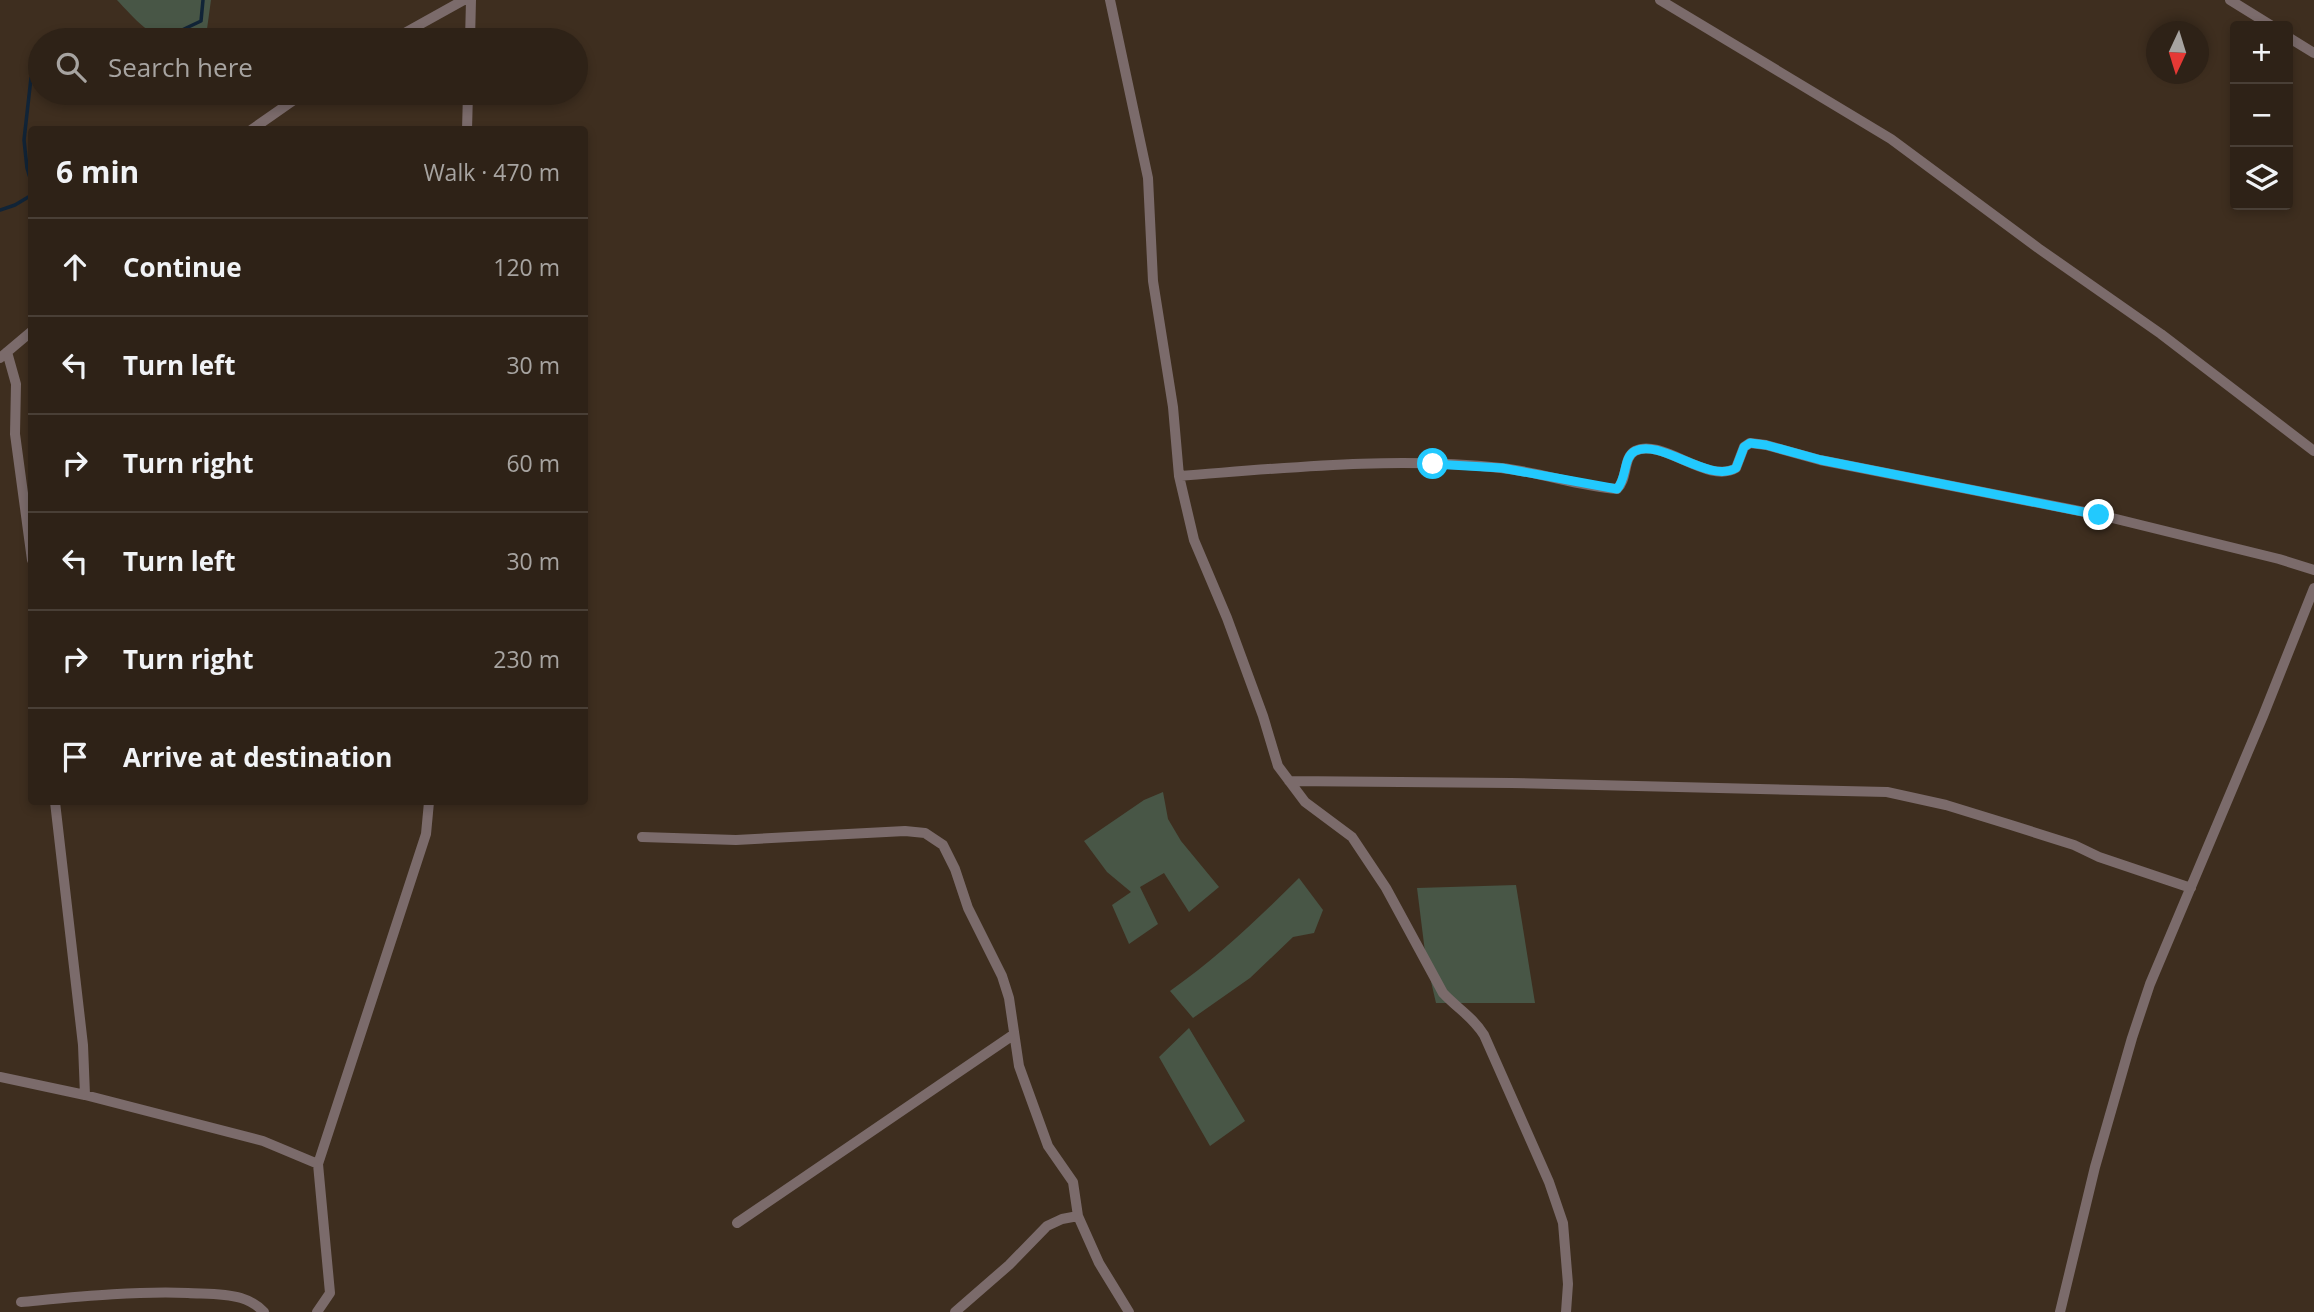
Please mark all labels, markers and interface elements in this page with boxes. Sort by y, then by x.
north arrow [2146,21,2209,84]
map controls [2230,21,2293,210]
button: + [2230,21,2293,84]
search box [28,28,588,105]
icon: search [52,48,90,86]
text: Search here [108,49,253,85]
button: − [2230,84,2293,147]
button: layers [2230,147,2293,210]
text: 6 min [56,151,139,192]
text: Walk · 470 m [423,156,560,188]
icon: ahead [56,248,94,286]
text: Continue [123,249,242,285]
text: 120 m [493,251,560,283]
icon: left [56,346,94,384]
text: Turn left [123,347,235,383]
text: 30 m [506,349,560,381]
icon: right [56,444,94,482]
text: Turn right [123,445,254,481]
text: 60 m [506,447,560,479]
route start [1417,448,1448,479]
route end [2083,499,2114,530]
icon: left [56,542,94,580]
text: Turn left [123,543,235,579]
text: 30 m [506,545,560,577]
icon: right [56,640,94,678]
text: Turn right [123,641,254,677]
text: 230 m [493,643,560,675]
icon: arrive [56,738,94,776]
text: Arrive at destination [123,739,392,775]

